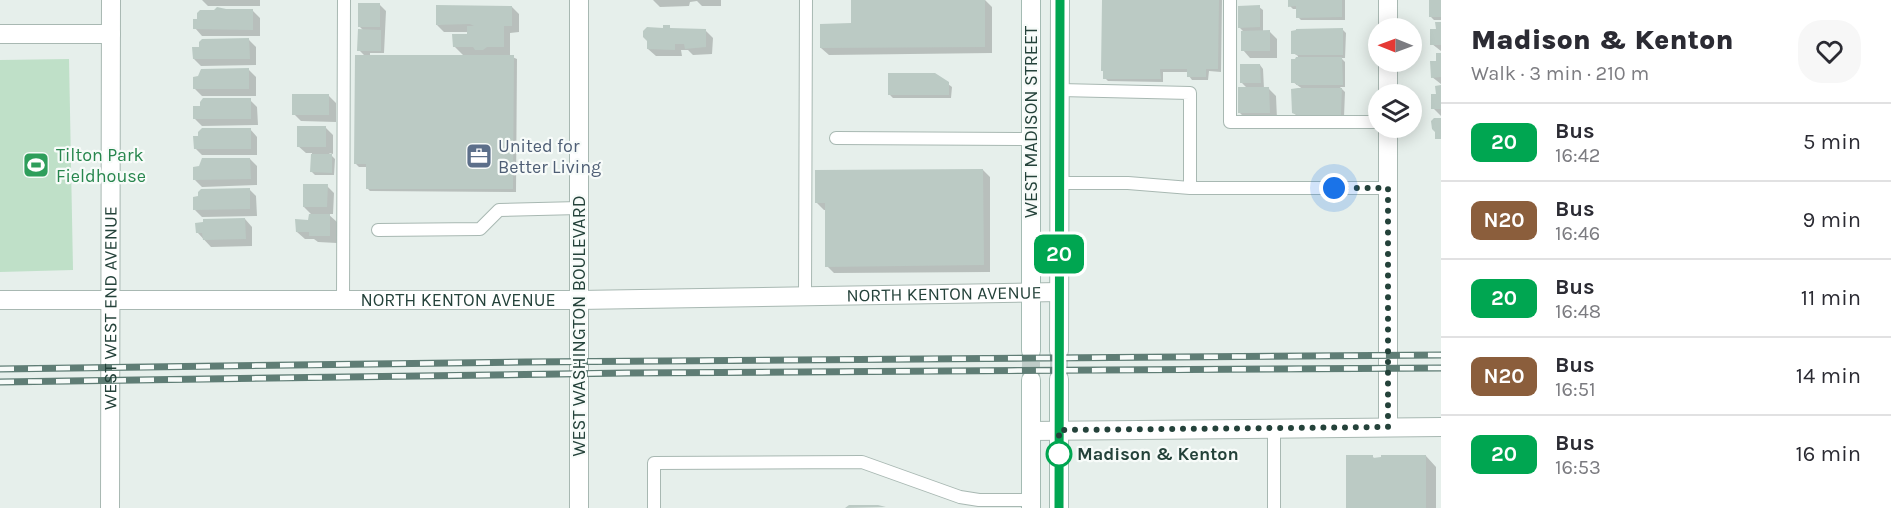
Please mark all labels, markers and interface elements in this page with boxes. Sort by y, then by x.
north arrow [1368,18,1422,72]
map controls [1368,18,1422,138]
button: heart [1798,20,1861,83]
text: Madison & Kenton [1471,23,1734,56]
street label: WEST MADISON STREET [1020,26,1042,218]
text: Walk · 3 min · 210 m [1471,62,1649,85]
button: layers [1368,84,1422,138]
text: Bus [1555,118,1595,144]
text: 5 min [1803,129,1861,155]
text: 20 [1491,130,1517,154]
place label: United for Better Living [498,135,601,178]
office icon: United for Better Living [464,141,494,171]
place label: Tilton Park Fieldhouse [56,144,146,187]
text: 16:42 [1555,144,1600,167]
sports icon: Tilton Park Fieldhouse [21,150,51,180]
your location [1319,173,1349,203]
street label: WEST WASHINGTON BOULEVARD [568,195,590,457]
text: Bus [1555,196,1595,222]
street label: WEST WEST END AVENUE [99,206,122,410]
text: 9 min [1803,207,1861,233]
text: N20 [1483,208,1525,232]
text: 16:46 [1555,222,1600,245]
line badge: 20 [1032,234,1086,274]
text: 20 [1046,242,1072,266]
text: Bus [1555,274,1595,300]
street label: NORTH KENTON AVENUE [846,281,1042,307]
text: 11 min [1801,285,1861,311]
text: 20 [1491,286,1517,310]
street label: NORTH KENTON AVENUE [360,289,556,311]
text: 16:48 [1555,300,1601,323]
text: Bus [1555,352,1595,378]
text: 14 min [1796,363,1861,389]
text: N20 [1483,364,1525,388]
text: 16:51 [1555,378,1596,401]
text: Bus [1555,430,1595,456]
marker: Madison & Kenton [1046,441,1072,467]
text: 16 min [1795,441,1861,467]
text: 20 [1491,442,1517,466]
place label: Madison & Kenton [1077,443,1239,465]
text: 16:53 [1555,456,1601,479]

